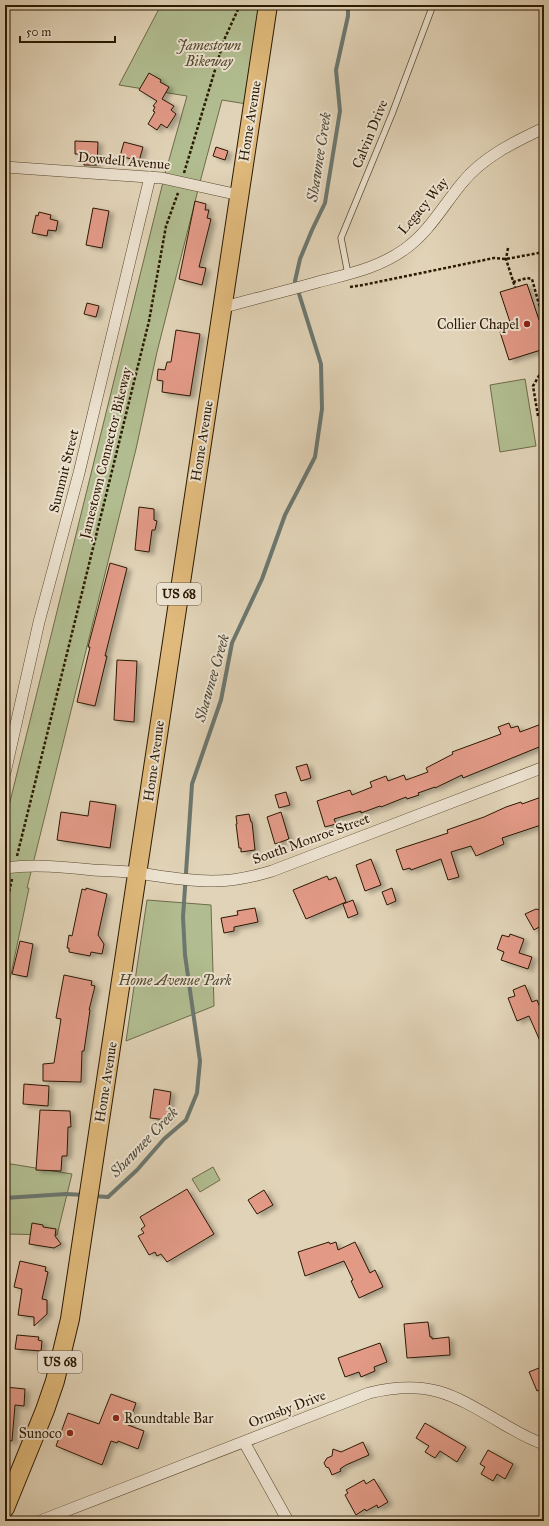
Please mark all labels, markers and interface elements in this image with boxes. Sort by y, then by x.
scale bar [20,18,115,44]
text: 50 m [26,25,51,39]
park label: Jamestown Bikeway [176,37,242,70]
street label: Home Avenue [235,79,265,163]
street label: Calvin Drive [349,97,392,171]
water label: Shawnee Creek [303,111,335,204]
street label: Dowdell Avenue [77,148,171,174]
street label: Legacy Way [394,174,452,238]
place label: Collier Chapel [437,316,519,333]
marker: Collier Chapel [522,319,532,329]
street label: Jamestown Connector Bikeway [76,365,137,543]
street label: Home Avenue [187,399,217,483]
street label: Summit Street [45,427,83,515]
road number: US 68 [157,583,201,605]
water label: Shawnee Creek [191,632,233,725]
street label: Home Avenue [140,719,168,803]
street label: South Monroe Street [250,810,372,868]
park label: Home Avenue Park [118,972,232,989]
street label: Home Avenue [91,1040,121,1124]
water label: Shawnee Creek [105,1103,182,1181]
road number: US 68 [38,1351,82,1373]
street label: Ormsby Drive [246,1386,328,1432]
place label: Roundtable Bar [124,1410,214,1427]
marker: Roundtable Bar [111,1413,121,1423]
place label: Sunoco [19,1425,62,1442]
marker: Sunoco [65,1428,75,1438]

